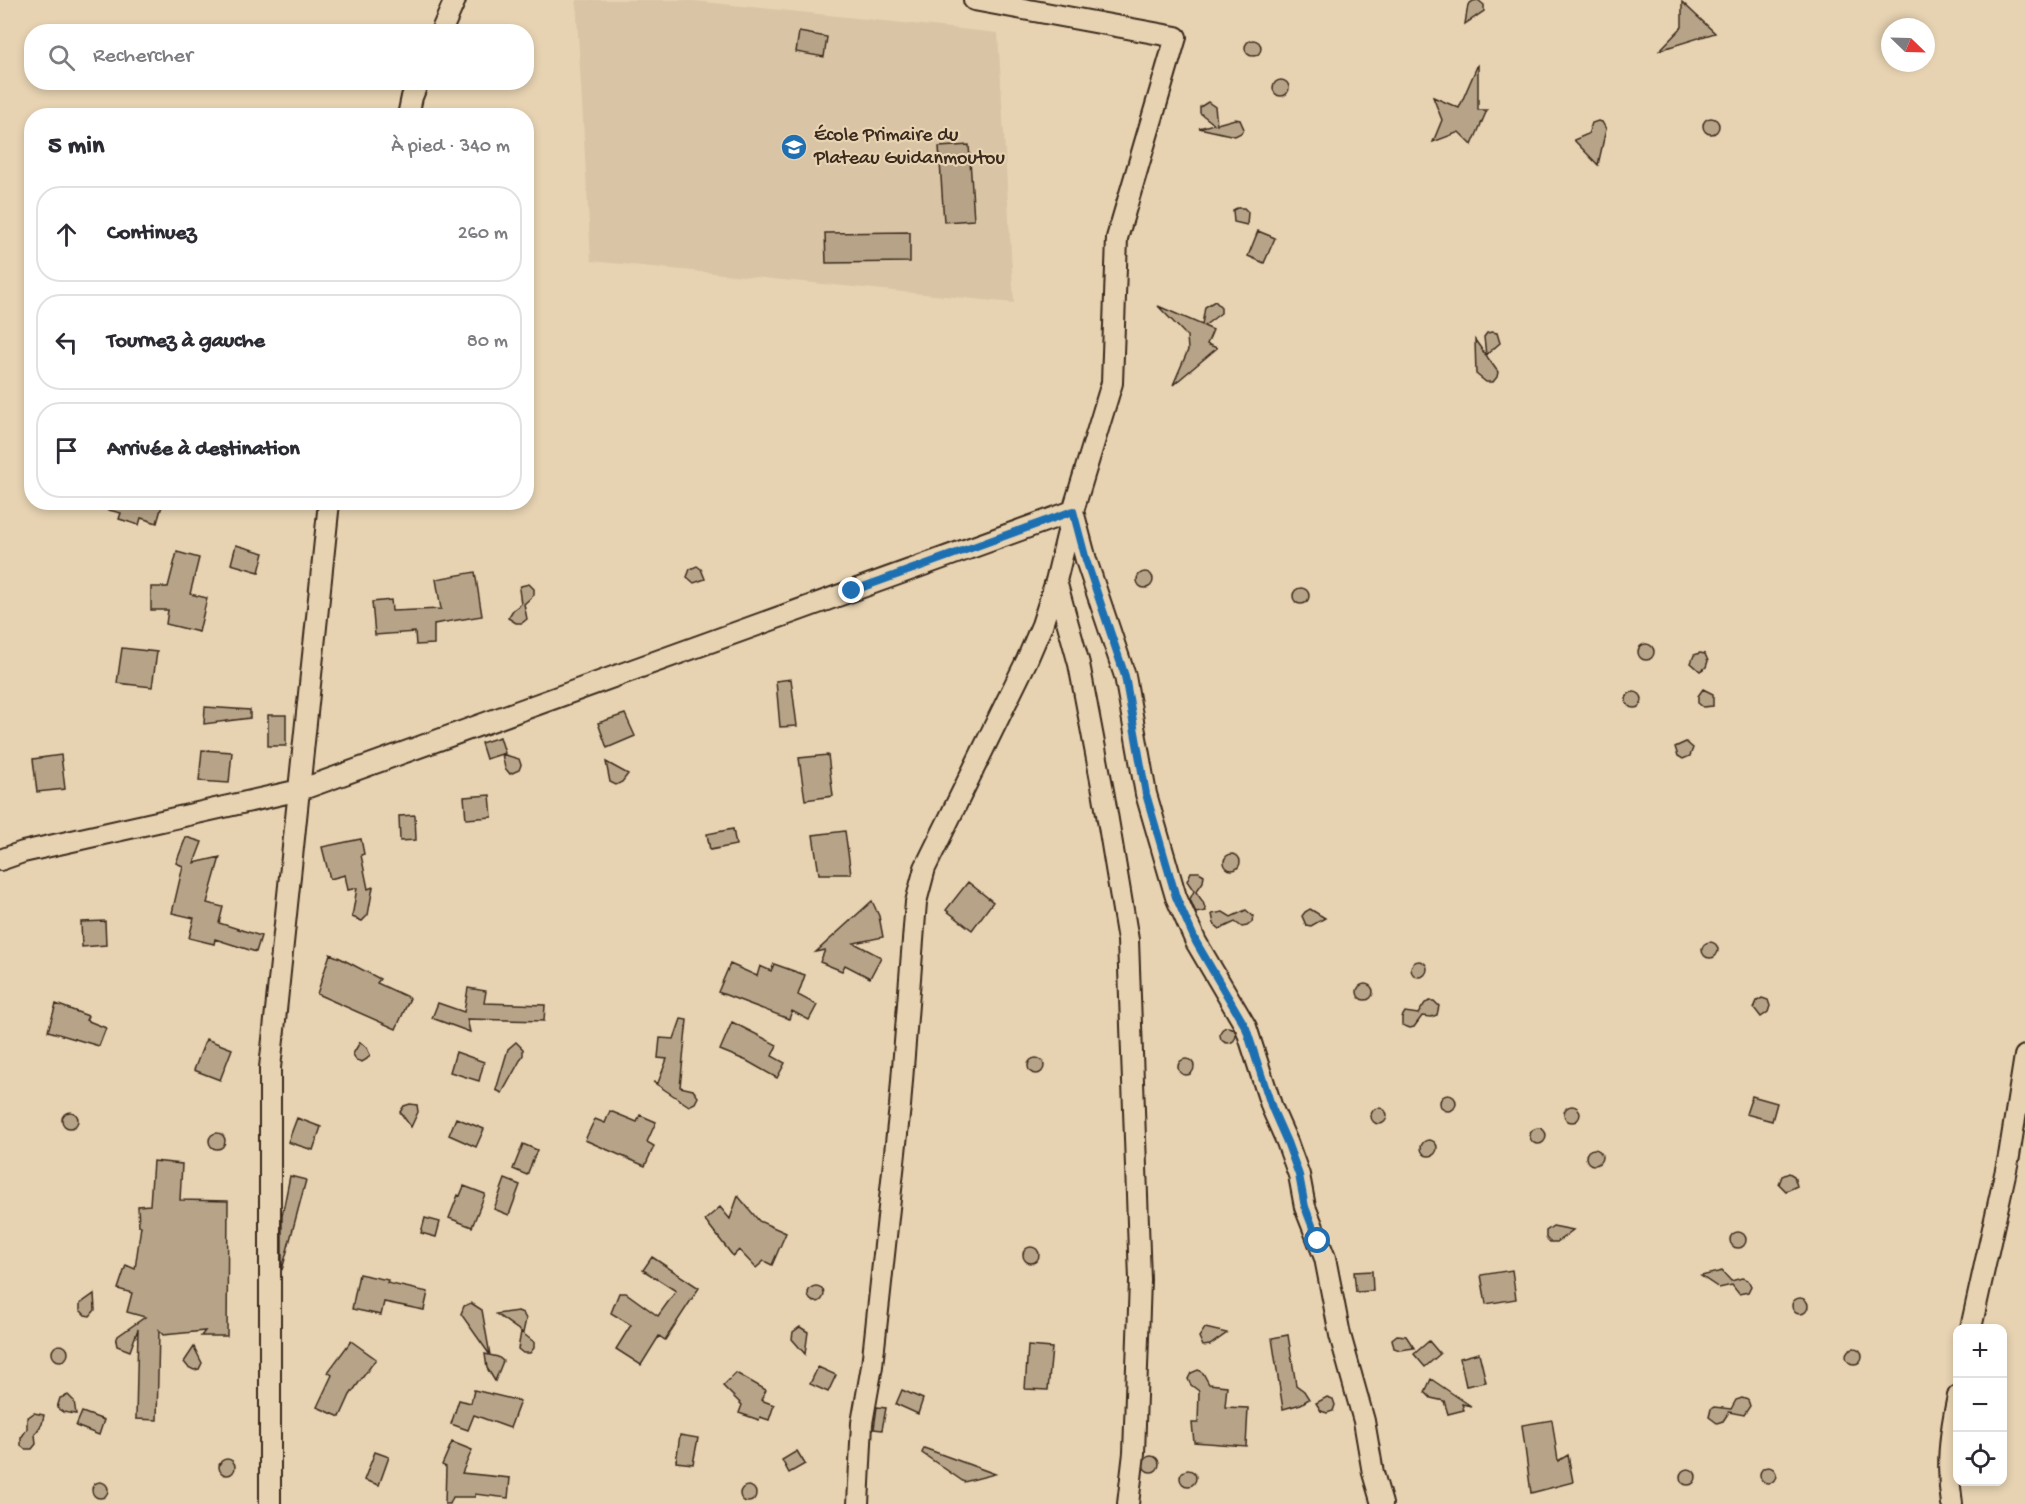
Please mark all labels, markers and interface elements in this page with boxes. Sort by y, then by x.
north arrow [1881,18,1935,72]
search box [24,24,534,90]
icon: search [45,41,78,74]
text: Rechercher [93,44,193,70]
place label: École Primaire du Plateau Guidanmoutou [813,124,1005,171]
text: 5 min [48,132,104,163]
school or university icon: École Primaire du Plateau Guidanmoutou [779,132,809,162]
text: À pied · 340 m [391,136,510,159]
icon: ahead [50,218,83,251]
text: Continuez [107,221,196,247]
text: 260 m [458,223,508,246]
icon: left [50,326,83,359]
text: Tournez à gauche [107,329,265,355]
text: 80 m [467,331,508,354]
icon: arrive [50,434,83,467]
text: Arrivée à destination [107,437,300,463]
route end [838,577,864,603]
route start [1304,1227,1330,1253]
map controls [1953,1324,2007,1486]
button: + [1953,1324,2007,1378]
button: − [1953,1378,2007,1432]
button: locate [1953,1432,2007,1486]

